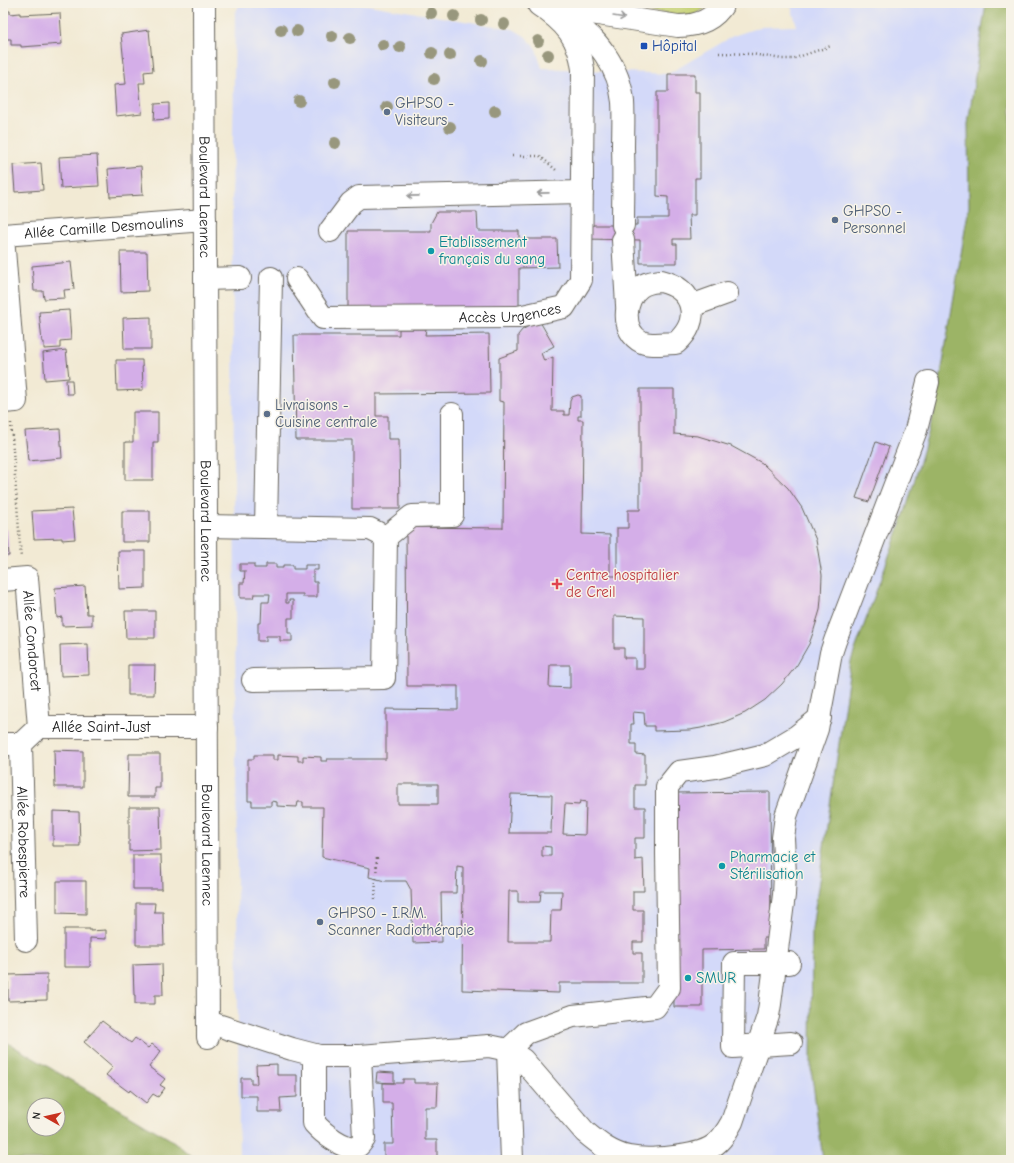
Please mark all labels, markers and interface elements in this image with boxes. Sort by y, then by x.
one-way arrow [613,13,626,21]
place label: Hôpital [652,37,697,55]
marker: Hôpital [639,41,649,51]
place label: GHPSO - Visiteurs [395,94,454,129]
marker: GHPSO - Visiteurs [382,107,392,117]
street label: Boulevard Laennec [196,136,214,258]
one-way arrow [537,189,550,197]
one-way arrow [407,192,420,200]
place label: GHPSO - Personnel [843,202,906,237]
street label: Allée Camille Desmoulins [23,213,184,242]
marker: GHPSO - Personnel [830,215,840,225]
place label: Etablissement français du sang [438,233,545,268]
marker: Etablissement français du sang [426,246,436,256]
street label: Accès Urgences [459,299,562,326]
place label: Livraisons - Cuisine centrale [275,396,378,431]
marker: Livraisons - Cuisine centrale [262,409,272,419]
street label: Boulevard Laennec [197,460,215,582]
place label: Centre hospitalier de Creil [566,566,679,601]
marker: Centre hospitalier de Creil [551,578,563,590]
street label: Allée Condorcet [19,590,45,693]
street label: Allée Saint-Just [52,718,151,736]
street label: Boulevard Laennec [198,784,216,906]
street label: Allée Robespierre [13,786,34,899]
place label: Pharmacie et Stérilisation [730,848,816,883]
marker: Pharmacie et Stérilisation [717,861,727,871]
place label: GHPSO - I.R.M. Scanner Radiothérapie [328,904,475,939]
marker: GHPSO - I.R.M. Scanner Radiothérapie [315,917,325,927]
place label: SMUR [696,969,736,987]
marker: SMUR [683,973,693,983]
north arrow [26,1097,66,1137]
text: N [30,1111,44,1120]

